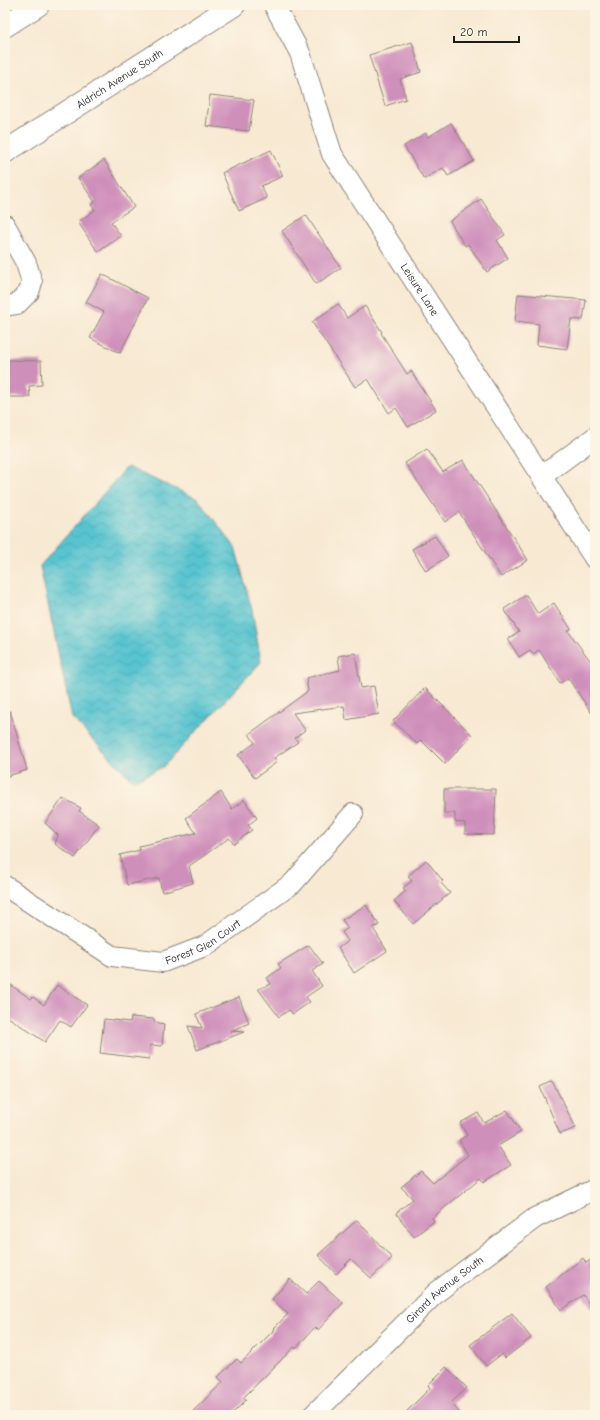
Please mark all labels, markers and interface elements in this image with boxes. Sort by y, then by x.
scale bar [454,18,519,44]
text: 20 m [460,25,488,39]
street label: Aldrich Avenue South [74,46,166,112]
street label: Leisure Lane [398,261,441,319]
street label: Forest Glen Court [163,916,244,968]
street label: Girard Avenue South [403,1253,486,1326]

